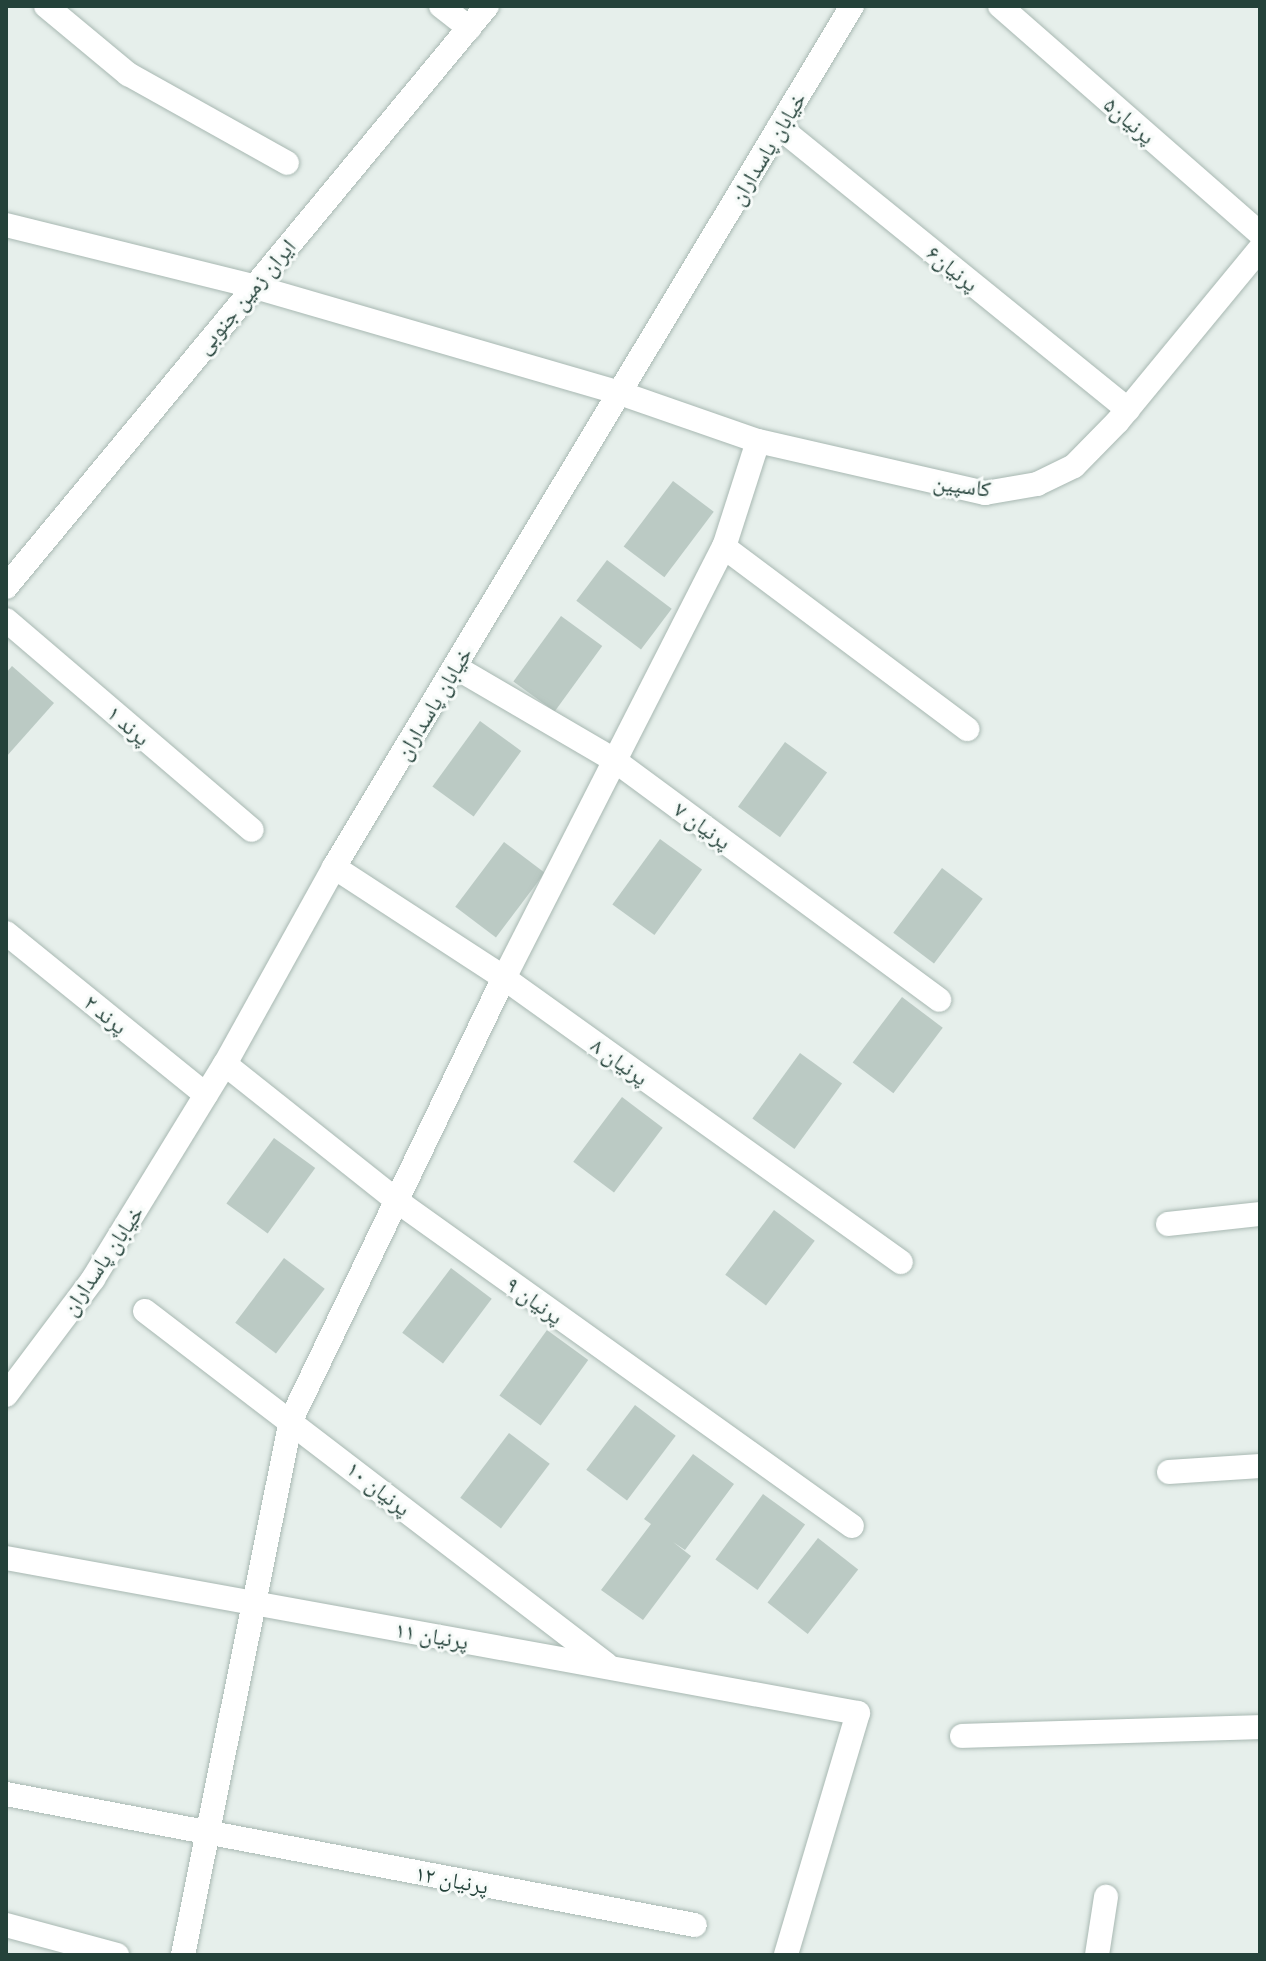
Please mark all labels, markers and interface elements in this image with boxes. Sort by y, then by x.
street label: خیابان پاسداران [723,87,811,209]
street label: پرنیان۵ [1099,91,1161,149]
street label: ایران زمین جنوبی [189,233,301,359]
street label: پرنیان۶ [922,239,984,297]
street label: کاسپین [932,468,992,502]
street label: خیابان پاسداران [389,642,477,764]
street label: پرند ۱ [102,699,156,751]
street label: پرنیان ۷ [669,796,737,854]
street label: پرند ۲ [79,989,133,1039]
street label: پرنیان ۸ [586,1032,654,1090]
street label: خیابان پاسداران [56,1200,148,1320]
street label: پرنیان ۹ [501,1271,569,1329]
street label: پرنیان ۱۰ [342,1455,416,1521]
street label: پرنیان ۱۱ [393,1616,471,1654]
street label: پرنیان ۱۲ [413,1859,491,1899]

